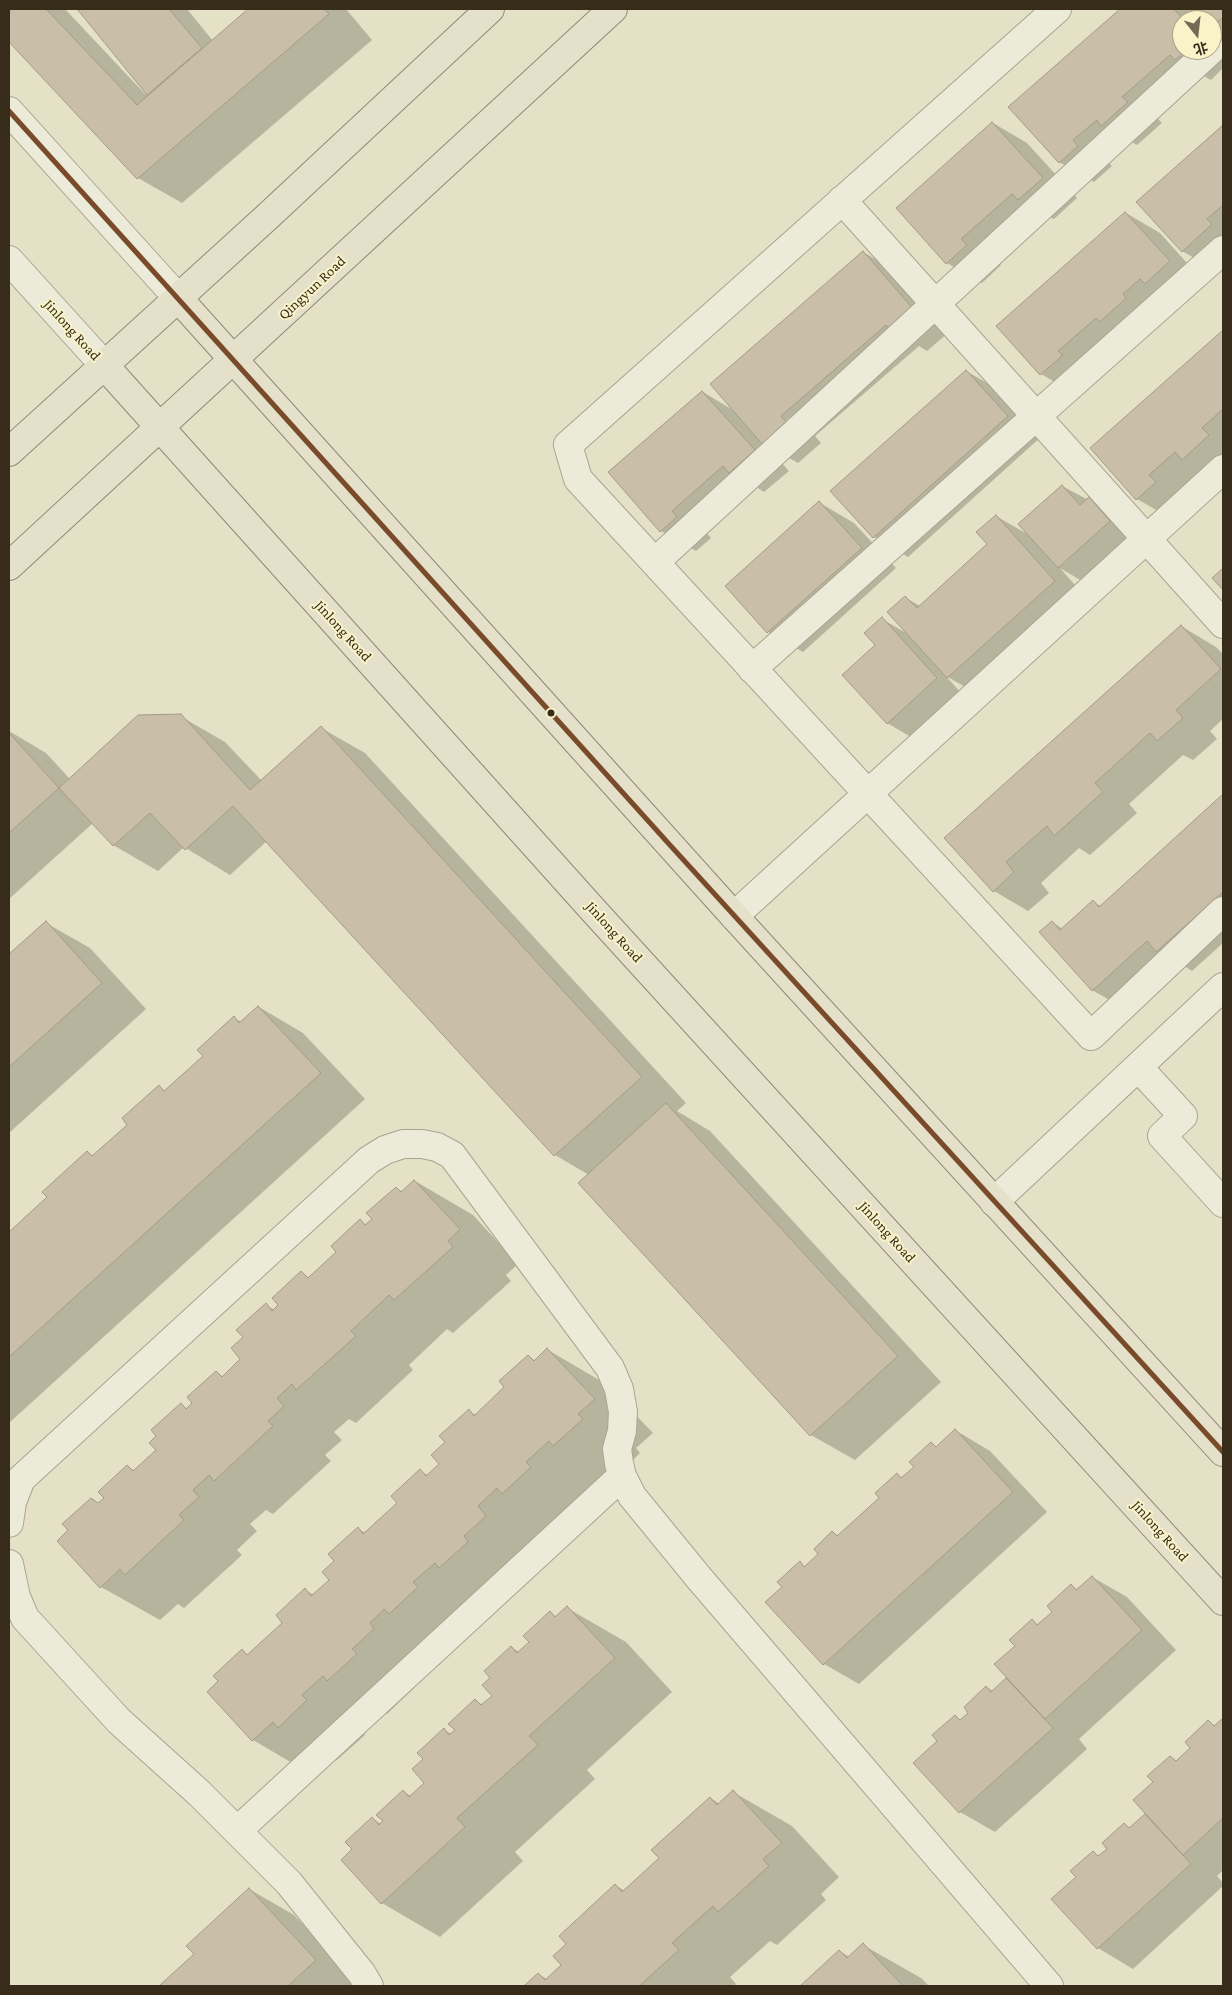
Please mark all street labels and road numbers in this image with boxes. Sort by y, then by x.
street label: Qingyun Road [275,252,349,324]
street label: Jinlong Road [40,296,104,364]
street label: Jinlong Road [311,597,375,665]
street label: Jinlong Road [582,898,646,966]
street label: Jinlong Road [855,1198,919,1266]
street label: Jinlong Road [1128,1497,1192,1565]

